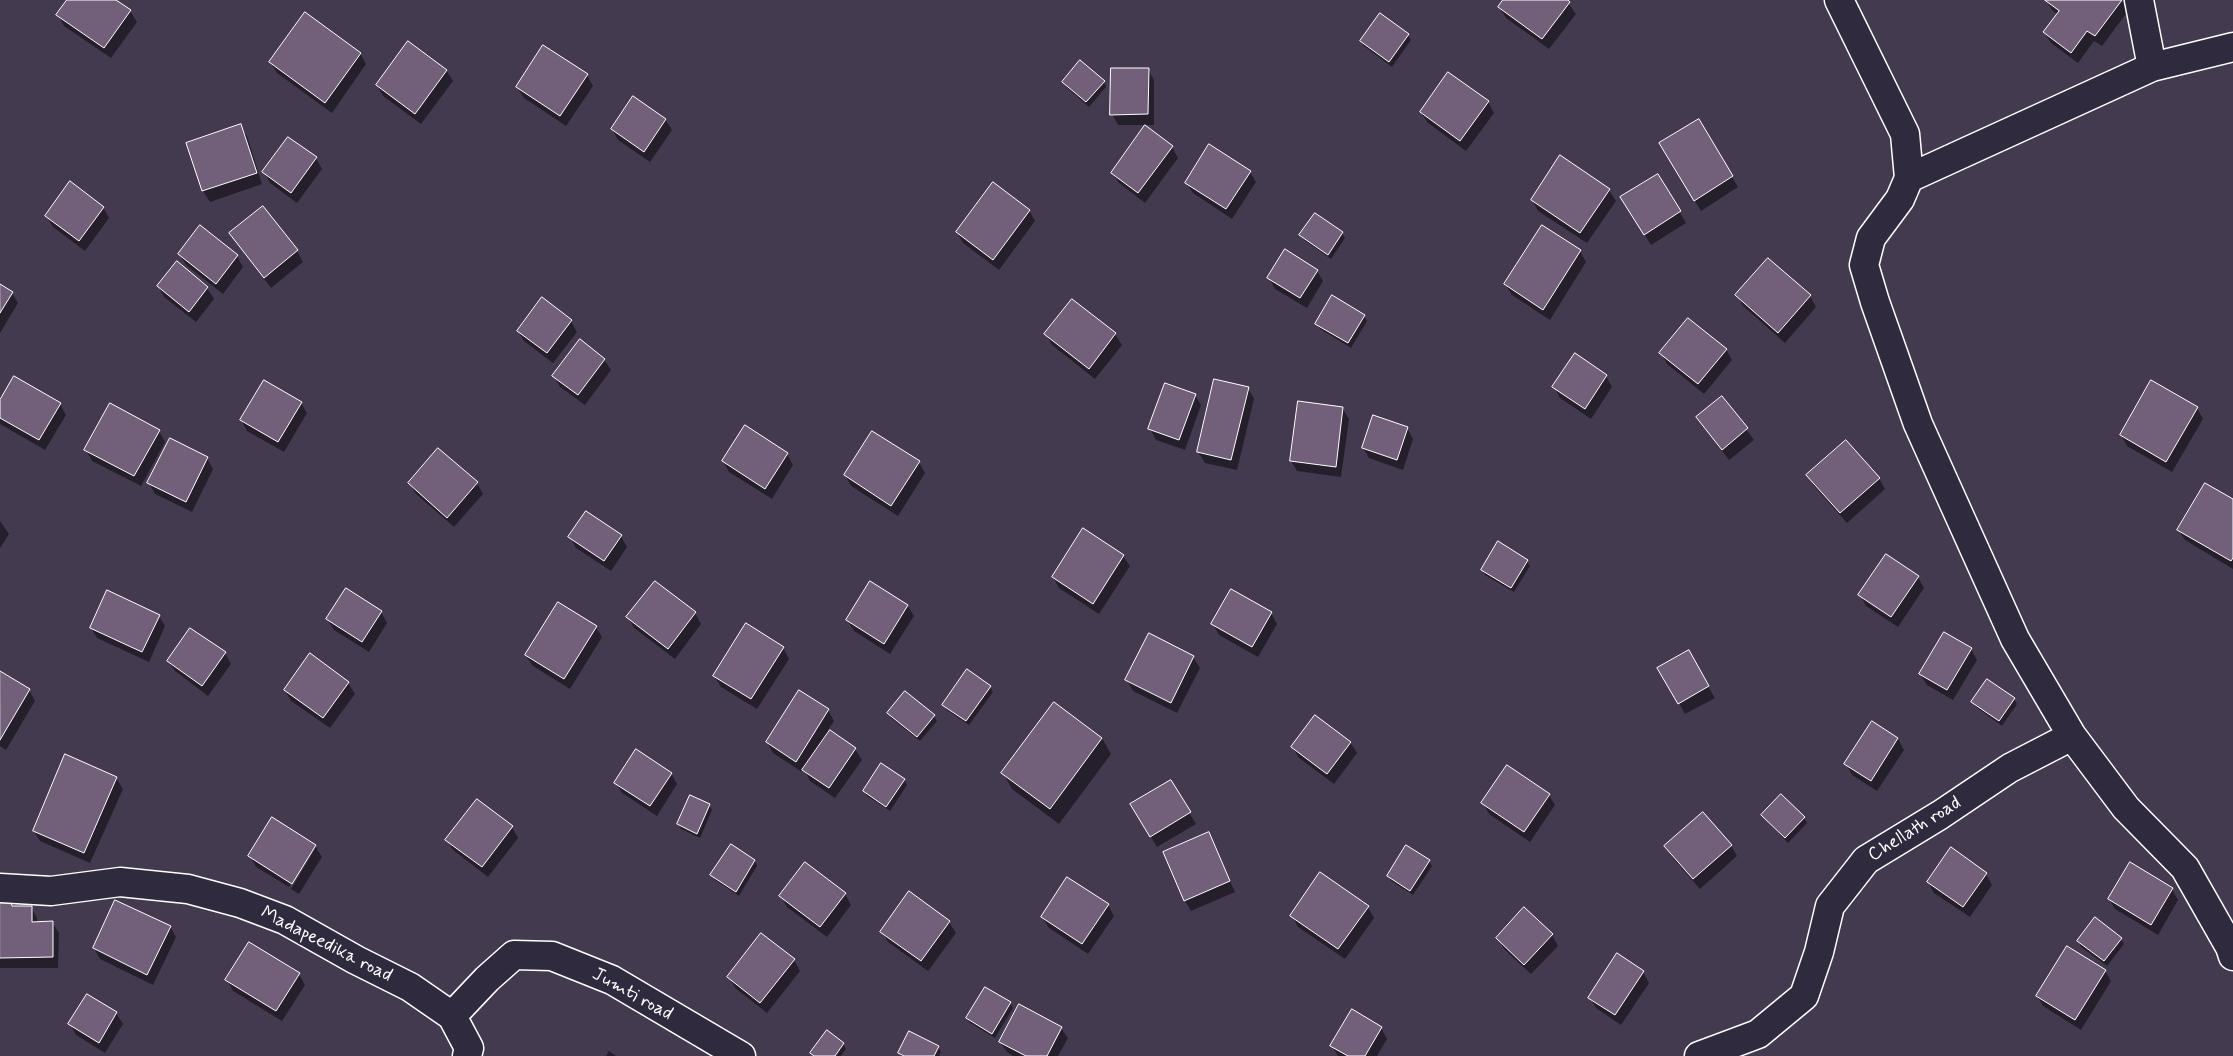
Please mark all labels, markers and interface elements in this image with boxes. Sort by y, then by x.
street label: Chellath road [1864,792,1966,868]
street label: Madapeedika road [256,902,396,988]
street label: Jumti road [588,963,676,1027]

